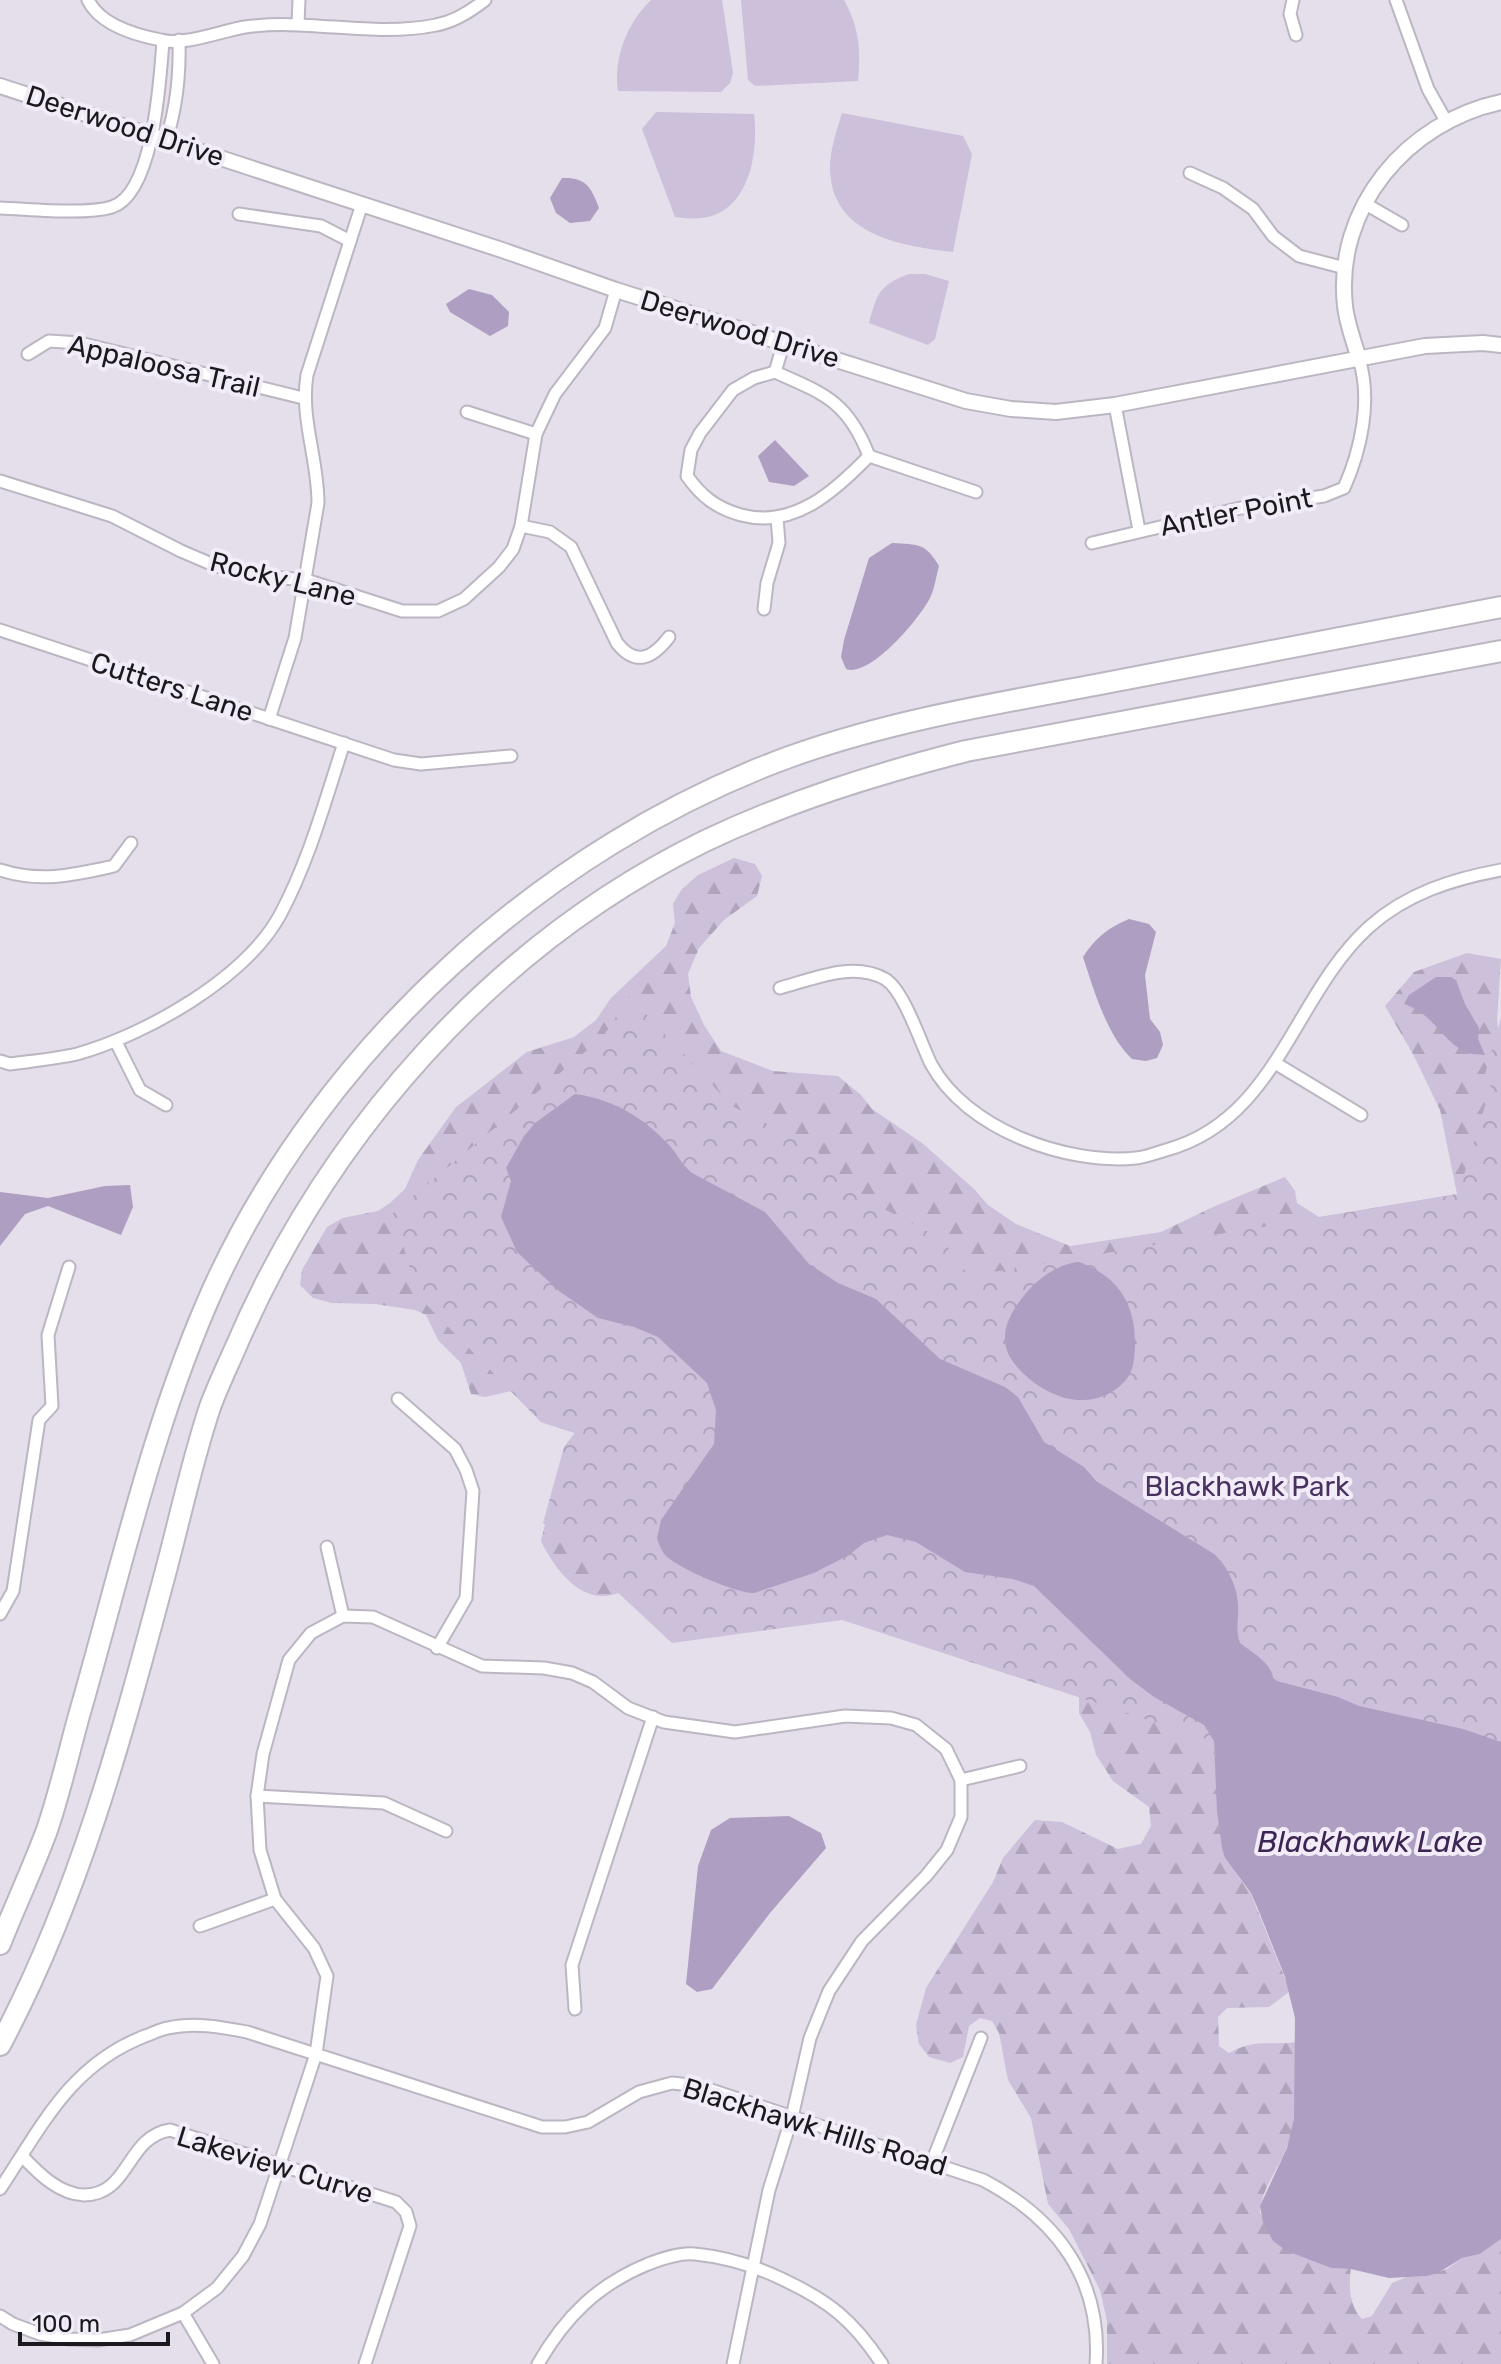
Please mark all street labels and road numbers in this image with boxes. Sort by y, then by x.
street label: Deerwood Drive [22,78,228,174]
street label: Deerwood Drive [636,283,844,375]
street label: Appaloosa Trail [65,328,263,404]
street label: Antler Point [1157,481,1315,543]
street label: Rocky Lane [206,545,360,613]
street label: Cutters Lane [87,645,257,729]
street label: Blackhawk Hills Road [679,2071,951,2183]
street label: Lakeview Curve [173,2120,377,2210]

